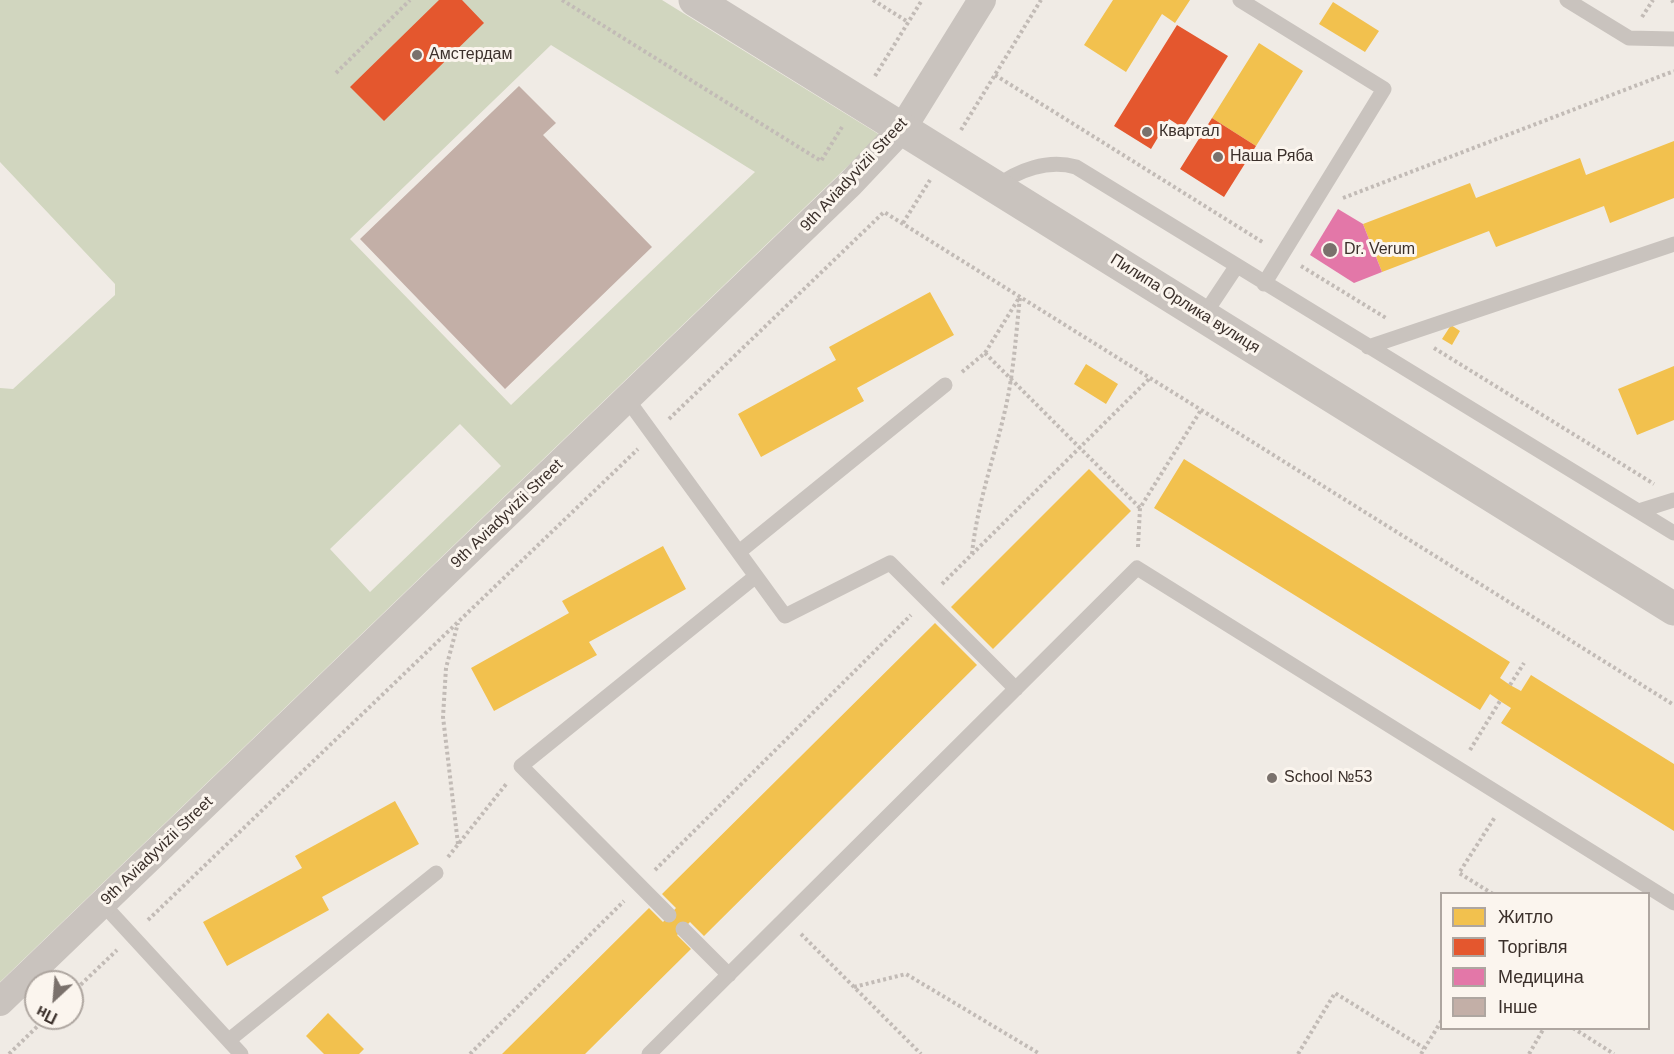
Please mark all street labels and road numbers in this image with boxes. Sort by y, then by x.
street label: 9th Aviadyvizii Street [796,114,912,236]
street label: Пилипа Орлика вулиця [1107,250,1263,358]
street label: 9th Aviadyvizii Street [447,456,567,572]
street label: 9th Aviadyvizii Street [97,793,217,909]

